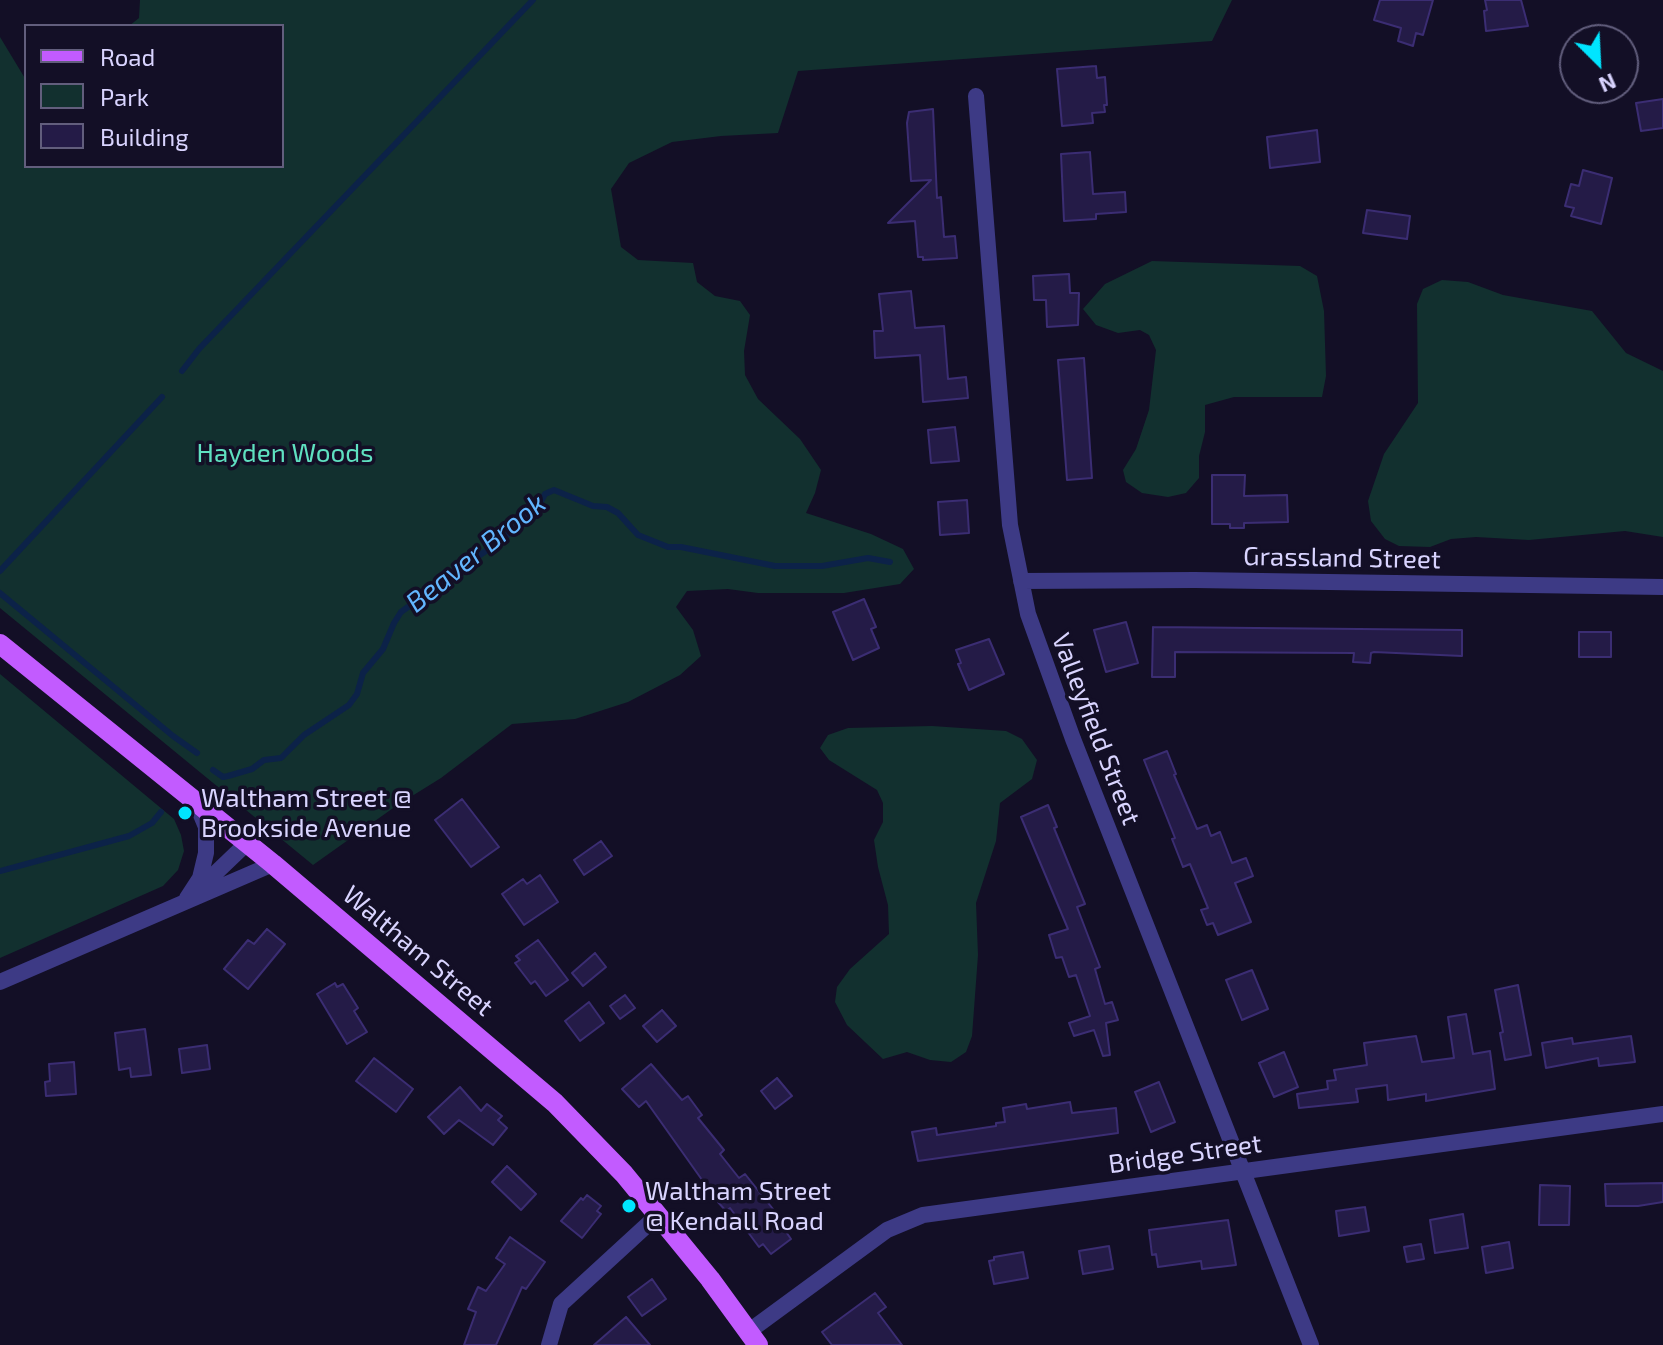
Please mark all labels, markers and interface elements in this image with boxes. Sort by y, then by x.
legend [24,24,284,168]
north arrow [1559,24,1639,104]
text: Road [100,42,155,71]
text: N [1595,69,1621,99]
text: Park [100,82,149,111]
text: Building [100,122,189,151]
park label: Hayden Woods [197,437,373,469]
water label: Beaver Brook [399,486,553,620]
street label: Grassland Street [1243,541,1441,575]
street label: Valleyfield Street [1045,629,1147,829]
place label: Waltham Street @ Brookside Avenue [201,782,412,844]
marker: Waltham Street @ Brookside Avenue [176,804,194,822]
street label: Waltham Street [337,879,499,1023]
street label: Bridge Street [1106,1128,1264,1180]
place label: Waltham Street @ Kendall Road [645,1175,831,1236]
marker: Waltham Street @ Kendall Road [620,1197,638,1215]

